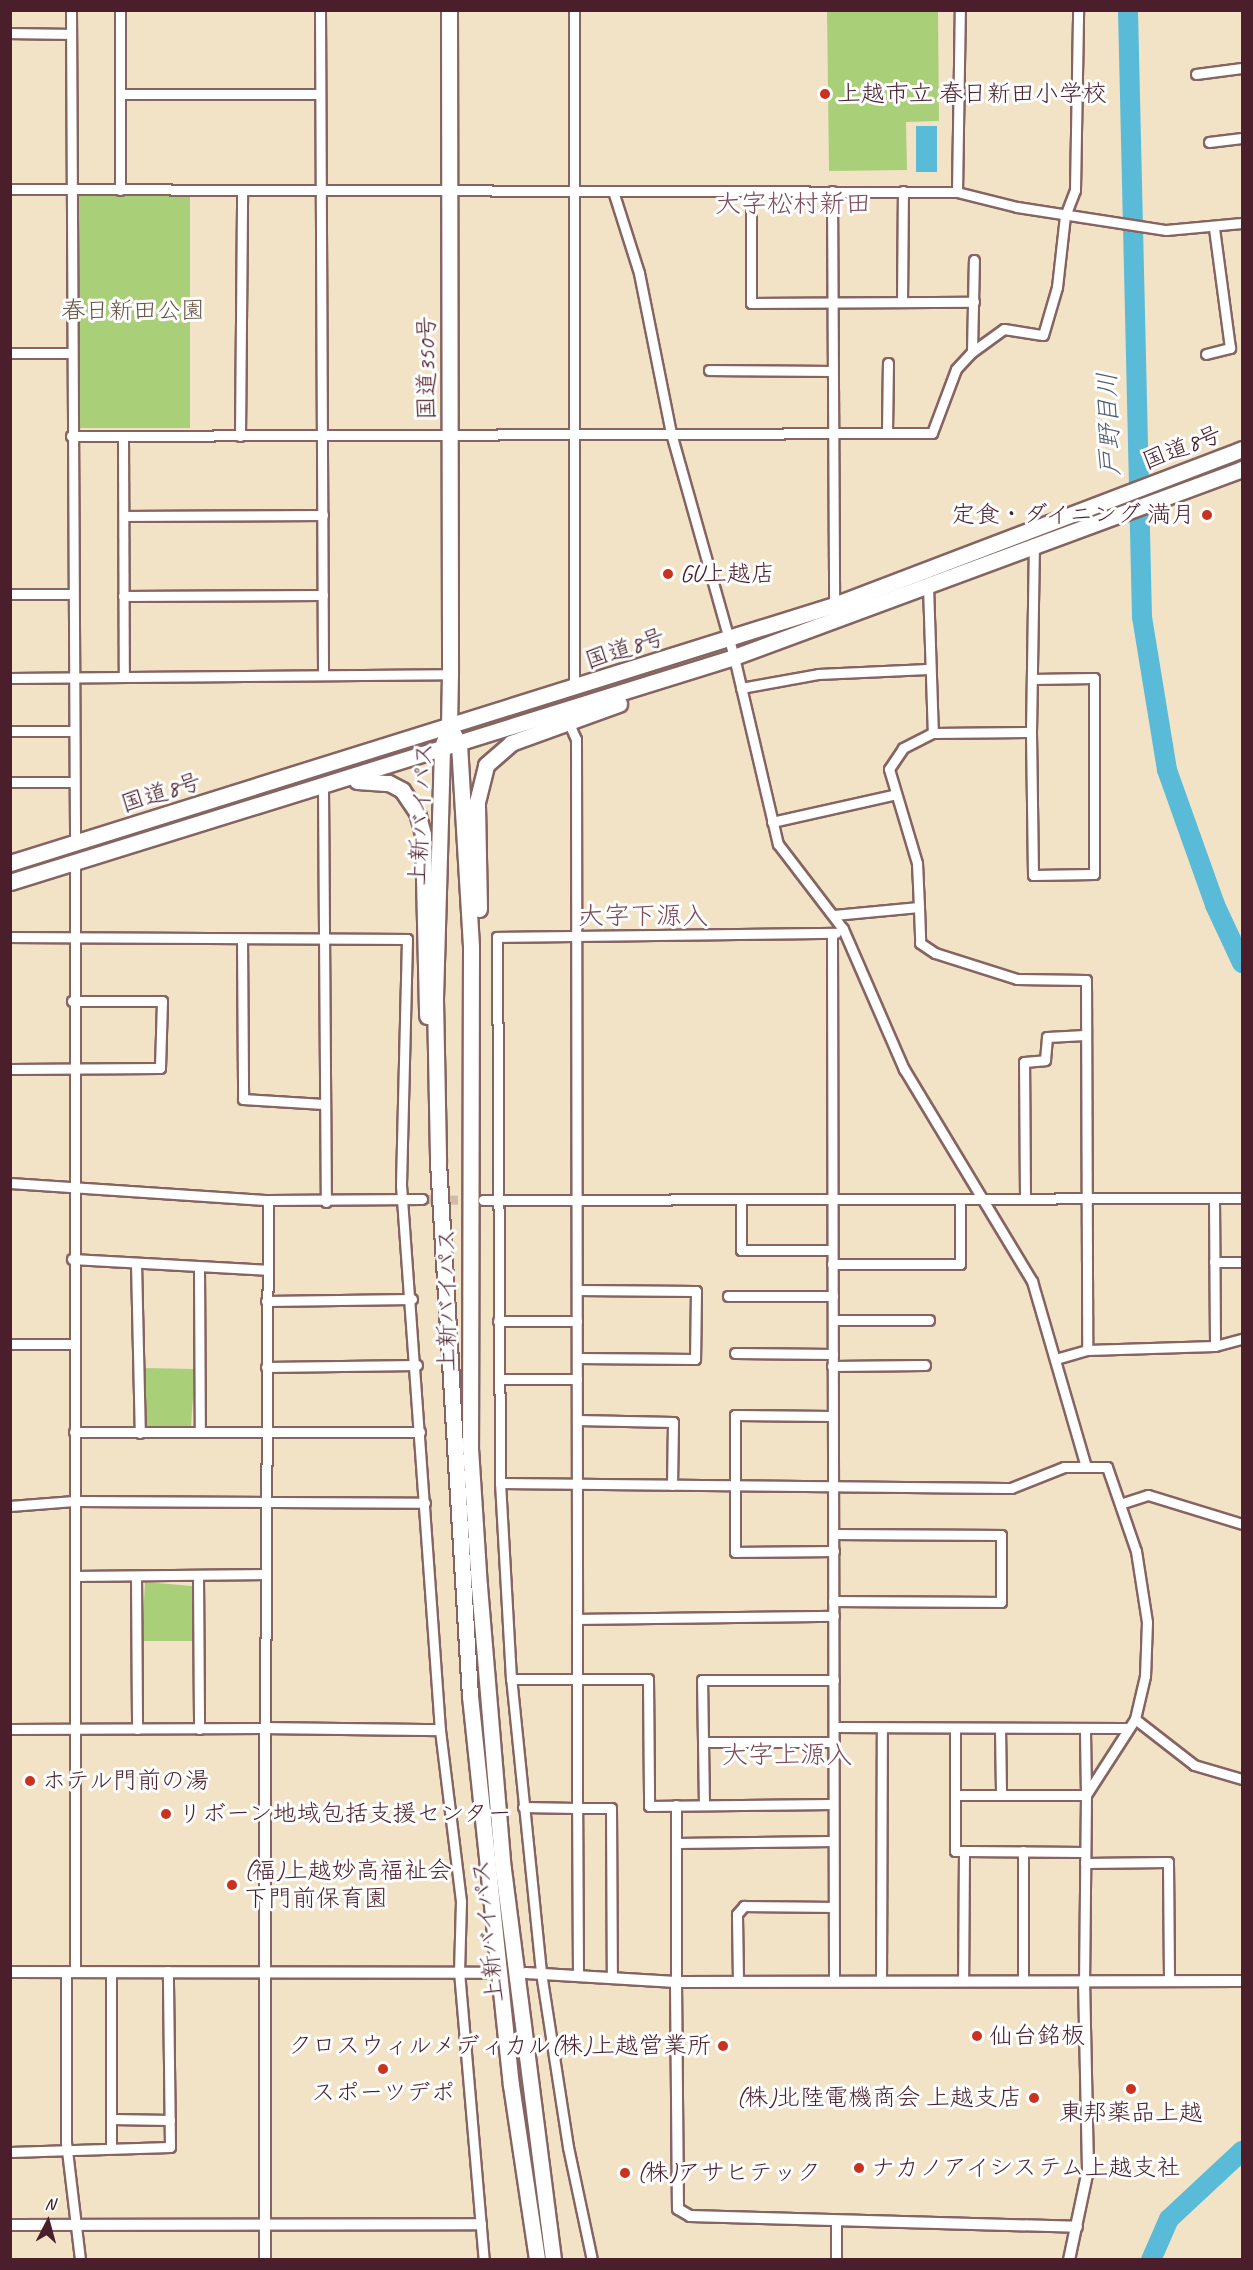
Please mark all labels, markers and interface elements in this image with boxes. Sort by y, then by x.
place label: 上越市立 春日新田小学校 [837,80,1107,108]
marker: 上越市立 春日新田小学校 [818,87,832,101]
district label: 大字松村新田 [715,188,871,220]
park label: 春日新田公園 [61,297,205,325]
street label: 国道350号 [413,316,441,420]
water label: 戸野目川 [1092,371,1126,477]
street label: 国道8号 [1138,420,1226,476]
place label: 定食・ダイニング 満月 [949,501,1195,529]
marker: 定食・ダイニング 満月 [1200,508,1214,522]
place label: GU上越店 [680,560,775,588]
marker: GU上越店 [661,567,675,581]
street label: 国道8号 [581,623,669,675]
street label: 上新バイパス [403,741,439,887]
street label: 国道8号 [117,767,205,819]
district label: 大字下源入 [578,900,708,932]
street label: 上新バイパス [433,1228,461,1372]
district label: 大字上源入 [722,1739,852,1771]
place label: ホテル門前の湯 [42,1767,210,1795]
marker: ホテル門前の湯 [23,1774,37,1788]
place label: リボーン地域包括支援センター [178,1800,514,1828]
marker: リボーン地域包括支援センター [159,1807,173,1821]
place label: (福)上越妙高福祉会 下門前保育園 [244,1857,452,1913]
street label: 上新バイパス [466,1858,510,2004]
marker: (福)上越妙高福祉会 下門前保育園 [225,1878,239,1892]
place label: 仙台銘板 [989,2022,1085,2050]
marker: 仙台銘板 [970,2029,984,2043]
place label: クロスウィルメディカル(株)上越営業所 [287,2032,711,2060]
marker: クロスウィルメディカル(株)上越営業所 [716,2039,730,2053]
marker: スポーツデポ [376,2062,390,2076]
place label: スポーツデポ [311,2079,455,2107]
marker: 東邦薬品上越 [1124,2082,1138,2096]
place label: (株)北陸電機商会 上越支店 [736,2084,1022,2112]
marker: (株)北陸電機商会 上越支店 [1027,2091,1041,2105]
place label: 東邦薬品上越 [1059,2099,1203,2127]
place label: ナカノアイシステム上越支社 [871,2154,1183,2182]
place label: (株)アサヒテック [637,2159,821,2187]
marker: ナカノアイシステム上越支社 [852,2161,866,2175]
marker: (株)アサヒテック [618,2166,632,2180]
north arrow [18,2192,78,2252]
text: N [44,2194,56,2215]

